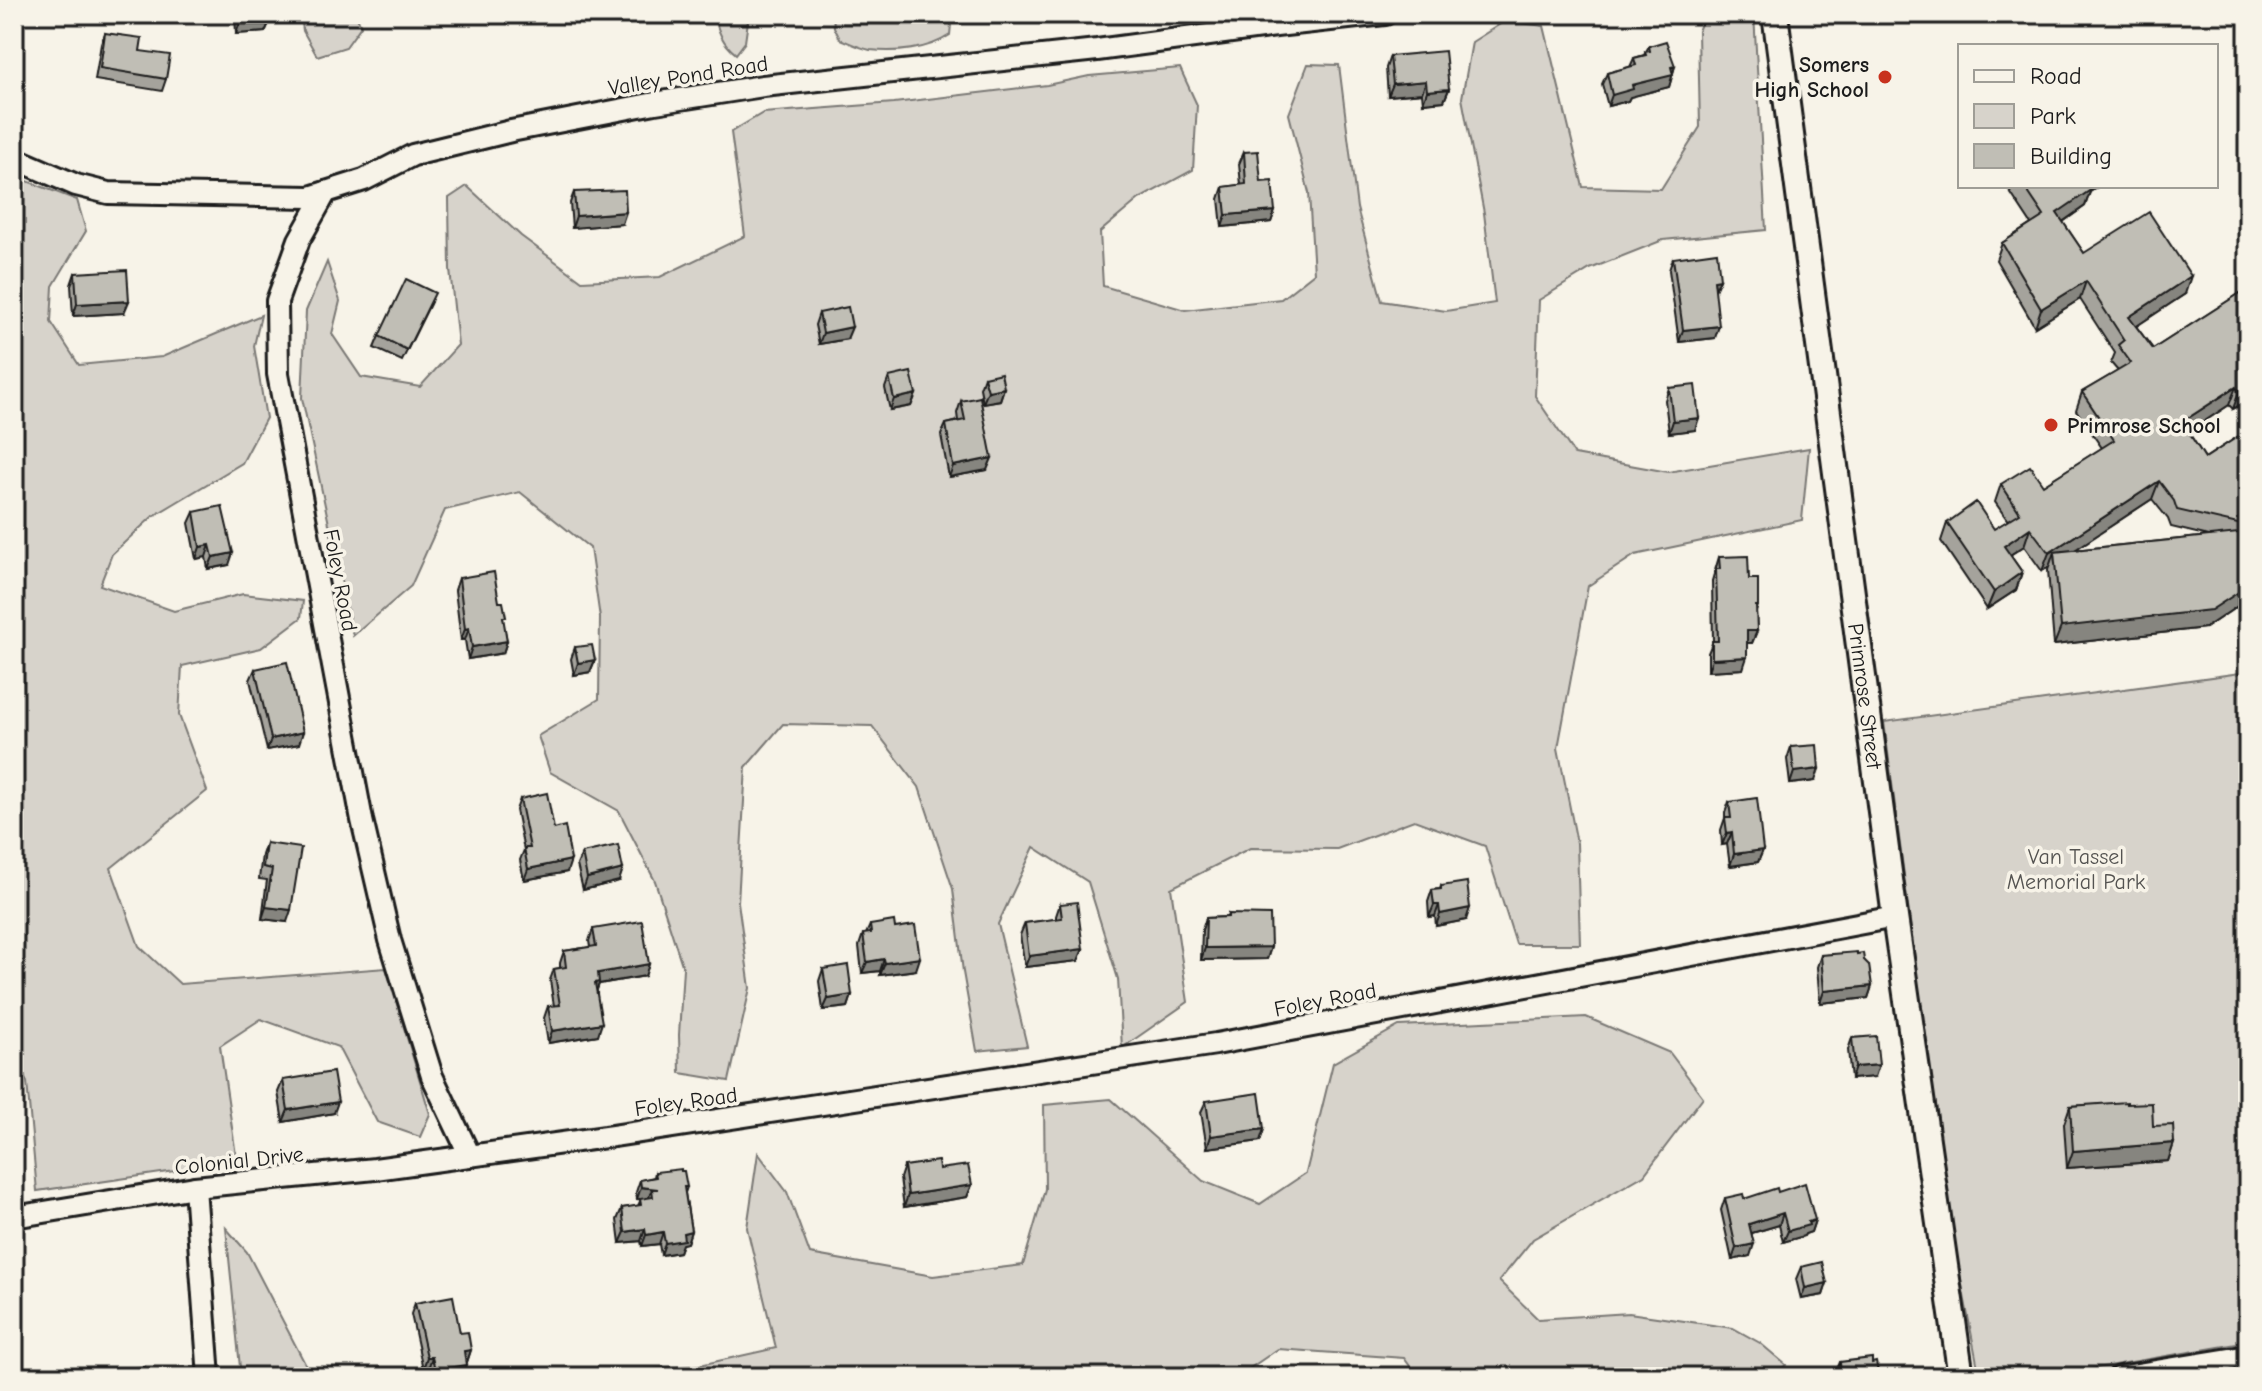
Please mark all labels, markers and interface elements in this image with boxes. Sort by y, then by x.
legend [1958,44,2218,188]
street label: Valley Pond Road [606,51,770,101]
place label: Somers High School [1755,52,1869,103]
text: Road [2030,62,2082,90]
marker: Somers High School [1876,68,1894,86]
text: Park [2030,102,2076,130]
text: Building [2030,142,2112,170]
place label: Primrose School [2067,413,2221,439]
marker: Primrose School [2042,416,2060,434]
street label: Foley Road [317,527,363,634]
street label: Primrose Street [1842,622,1887,771]
park label: Van Tassel Memorial Park [2007,844,2146,895]
street label: Foley Road [1272,977,1379,1023]
street label: Foley Road [633,1082,739,1122]
street label: Colonial Drive [173,1141,305,1181]

